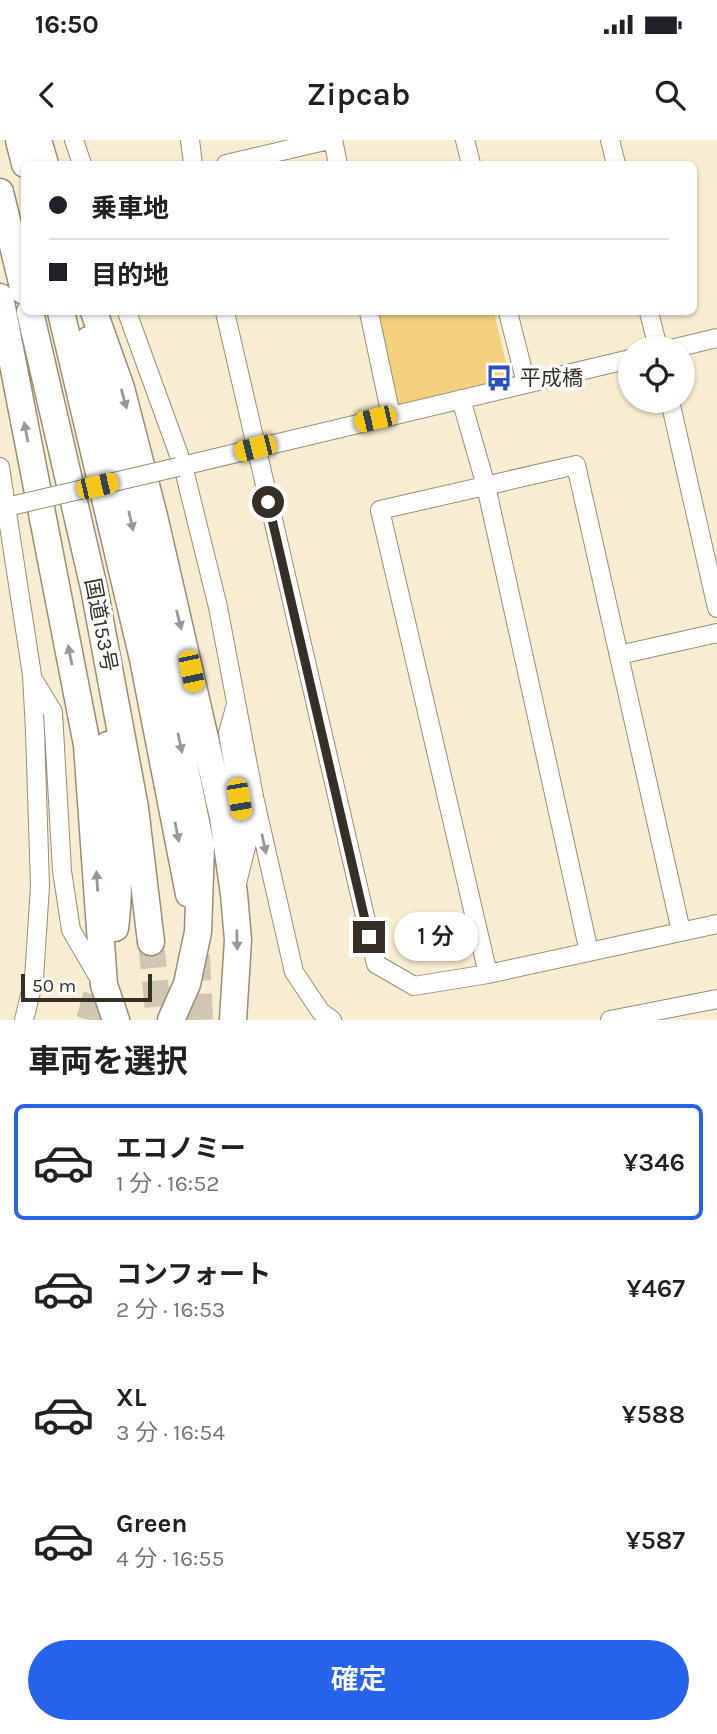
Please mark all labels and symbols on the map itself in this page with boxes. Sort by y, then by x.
bus stop icon: 平成橋 [484,363,514,393]
place label: 平成橋 [520,366,583,390]
one-way arrow [119,389,130,411]
car [353,404,398,434]
one-way arrow [21,421,32,443]
car [233,433,278,463]
car [75,471,120,501]
route start [252,486,284,518]
one-way arrow [125,510,136,532]
street label: 国道153号 [80,576,122,674]
one-way arrow [174,609,185,631]
one-way arrow [64,644,75,666]
car [177,648,206,694]
one-way arrow [174,732,185,754]
car [226,776,253,822]
one-way arrow [171,821,182,843]
one-way arrow [258,833,269,855]
one-way arrow [91,869,102,891]
callout: 1 分 [394,912,478,962]
route end [353,921,385,953]
one-way arrow [232,929,243,951]
scale bar [21,971,152,1003]

